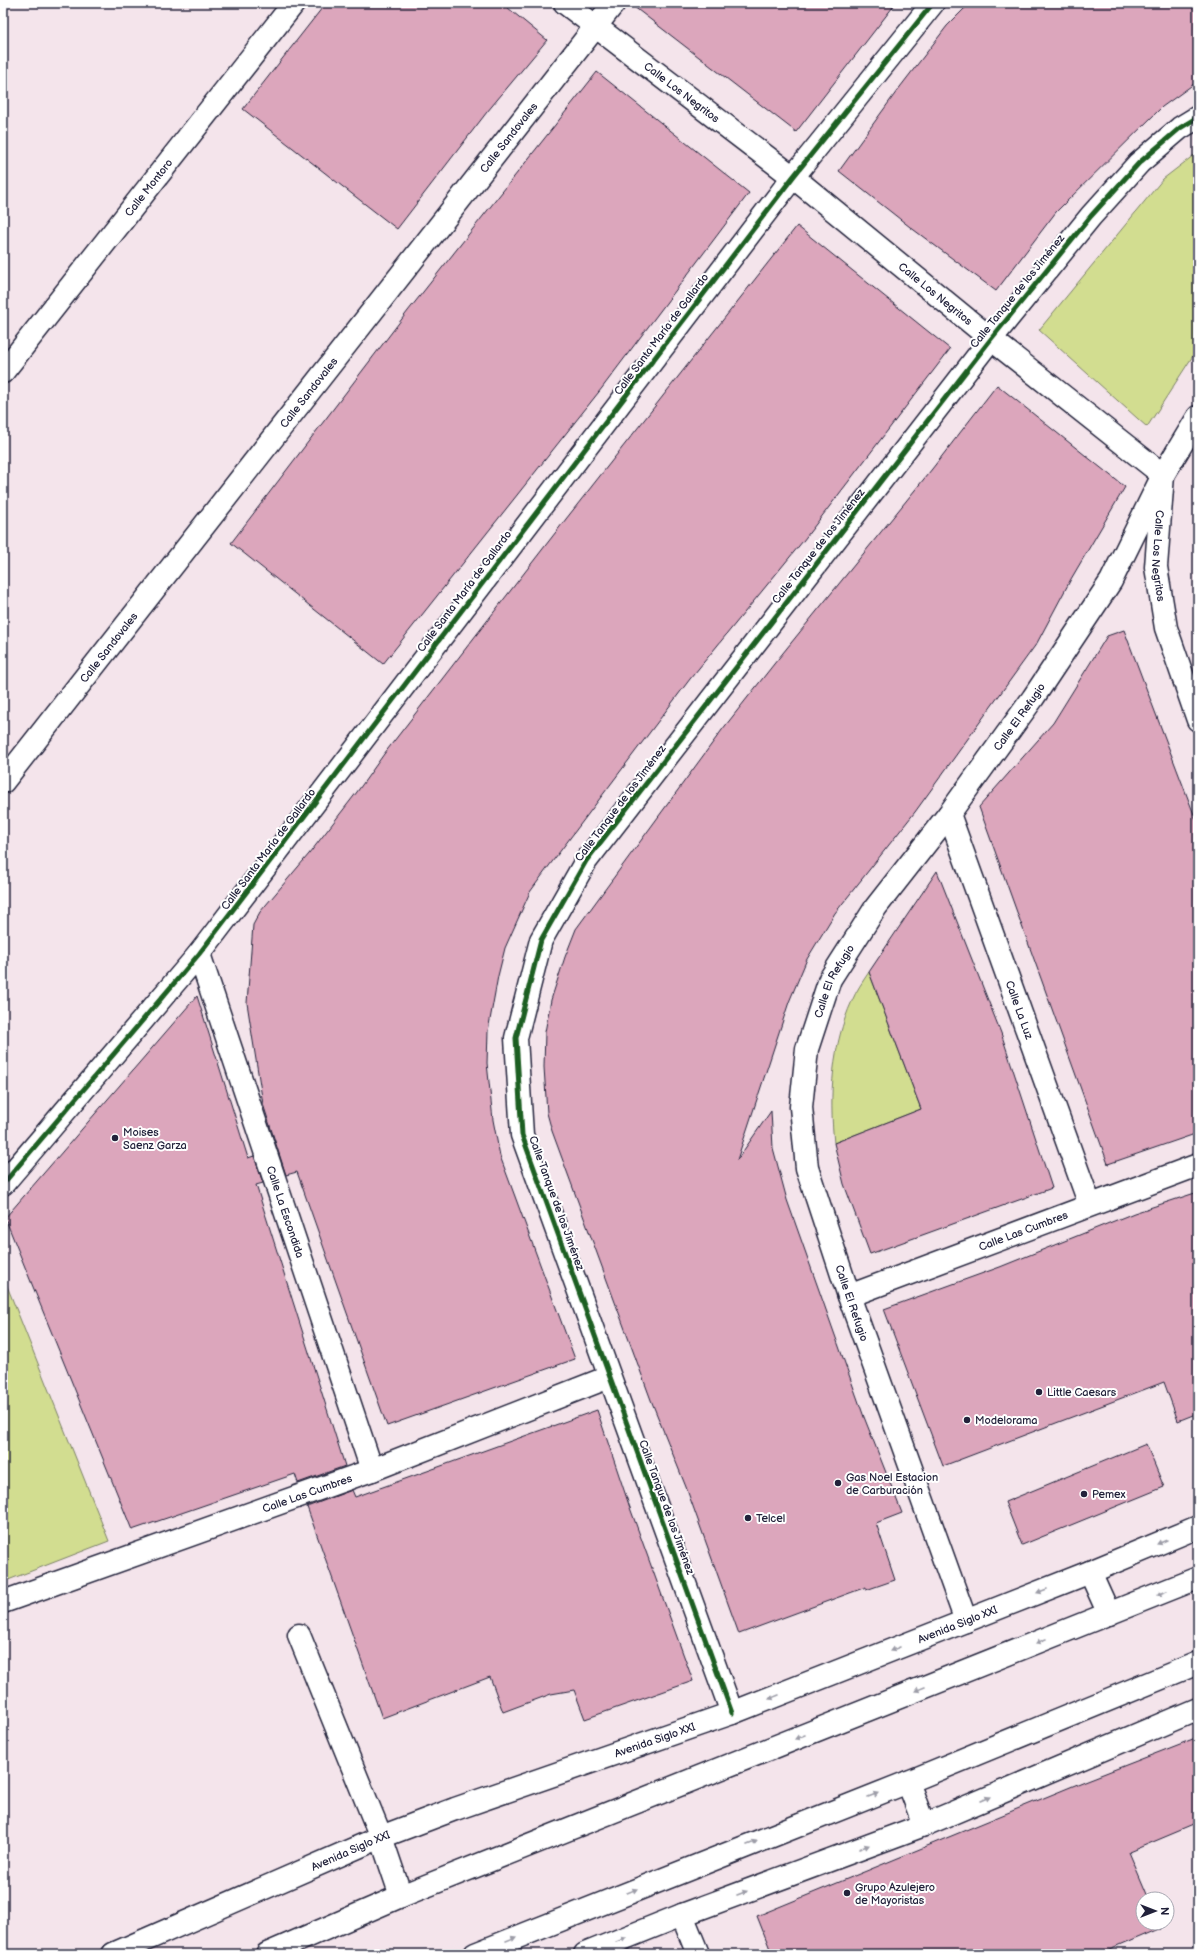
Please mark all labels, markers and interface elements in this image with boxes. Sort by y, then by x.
street label: Calle Los Negritos [641,60,722,126]
street label: Calle Sandovales [477,100,541,176]
street label: Calle Montoro [122,156,176,219]
street label: Calle Tanque de los Jiménez [968,231,1068,351]
street label: Calle Los Negritos [896,260,975,328]
street label: Calle Santa María de Gallardo [611,271,711,398]
street label: Calle Sandovales [277,355,341,431]
street label: Calle Tanque de los Jiménez [769,486,868,606]
street label: Calle Los Negritos [1149,510,1168,603]
street label: Calle Santa María de Gallardo [414,528,514,655]
street label: Calle Sandovales [77,610,141,685]
street label: Calle El Refugio [991,681,1048,753]
street label: Calle Tanque de los Jiménez [572,742,669,864]
street label: Calle Santa María de Gallardo [218,786,318,913]
street label: Calle El Refugio [812,942,857,1020]
street label: Calle La Luz [1003,979,1036,1042]
place label: Moises Saenz Garza [123,1126,187,1152]
marker: Moises Saenz Garza [110,1133,120,1143]
street label: Calle Tanque de los Jiménez [526,1134,587,1273]
street label: Calle La Escondida [264,1164,306,1260]
street label: Calle Las Cumbres [977,1208,1070,1254]
street label: Calle El Refugio [832,1263,871,1343]
place label: Little Caesars [1047,1386,1117,1399]
marker: Little Caesars [1034,1387,1044,1397]
place label: Modelorama [975,1414,1038,1427]
marker: Modelorama [962,1415,972,1425]
street label: Calle Tanque de los Jiménez [636,1438,697,1577]
place label: Gas Noel Estacion de Carburación [846,1471,938,1497]
street label: Calle Las Cumbres [261,1472,354,1516]
marker: Gas Noel Estacion de Carburación [833,1478,843,1488]
place label: Pemex [1092,1488,1126,1501]
marker: Pemex [1079,1489,1089,1499]
place label: Telcel [756,1512,785,1525]
marker: Telcel [743,1513,753,1523]
one-way arrow [1156,1539,1168,1545]
one-way arrow [1035,1588,1047,1594]
one-way arrow [1155,1590,1167,1596]
street label: Avenida Siglo XXI [916,1603,1000,1646]
one-way arrow [1036,1638,1047,1644]
one-way arrow [888,1646,900,1652]
one-way arrow [914,1687,926,1693]
one-way arrow [767,1694,779,1700]
street label: Avenida Siglo XXI [613,1720,698,1760]
one-way arrow [793,1735,805,1741]
one-way arrow [868,1792,880,1798]
one-way arrow [979,1796,990,1802]
street label: Avenida Siglo XXI [309,1828,392,1874]
one-way arrow [747,1839,759,1845]
one-way arrow [858,1844,870,1850]
place label: Grupo Azulejero de Mayoristas [855,1881,935,1907]
one-way arrow [626,1887,638,1893]
marker: Grupo Azulejero de Mayoristas [842,1888,852,1898]
one-way arrow [737,1889,749,1895]
north arrow [1135,1891,1175,1931]
text: N [1158,1907,1171,1915]
one-way arrow [506,1936,518,1942]
one-way arrow [615,1936,627,1942]

